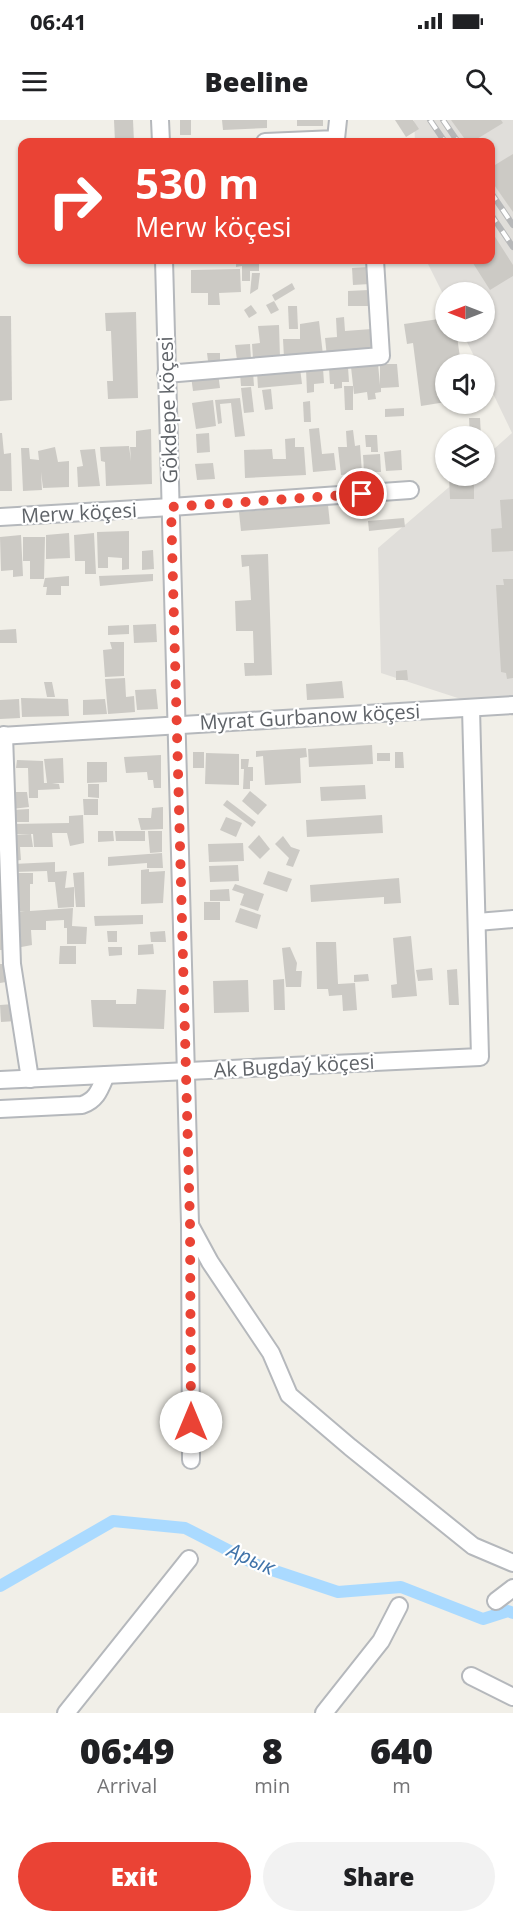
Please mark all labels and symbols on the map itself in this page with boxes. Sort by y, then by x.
north arrow [435,282,495,342]
street label: Gökdepe köçesi [151,336,184,484]
pin [336,468,387,519]
street label: Merw köçesi [20,496,138,529]
street label: Myrat Gurbanow köçesi [199,697,421,736]
street label: Ak Bugdaý köçesi [213,1048,375,1083]
position arrow [159,1390,223,1454]
water label: Арык [221,1535,281,1582]

